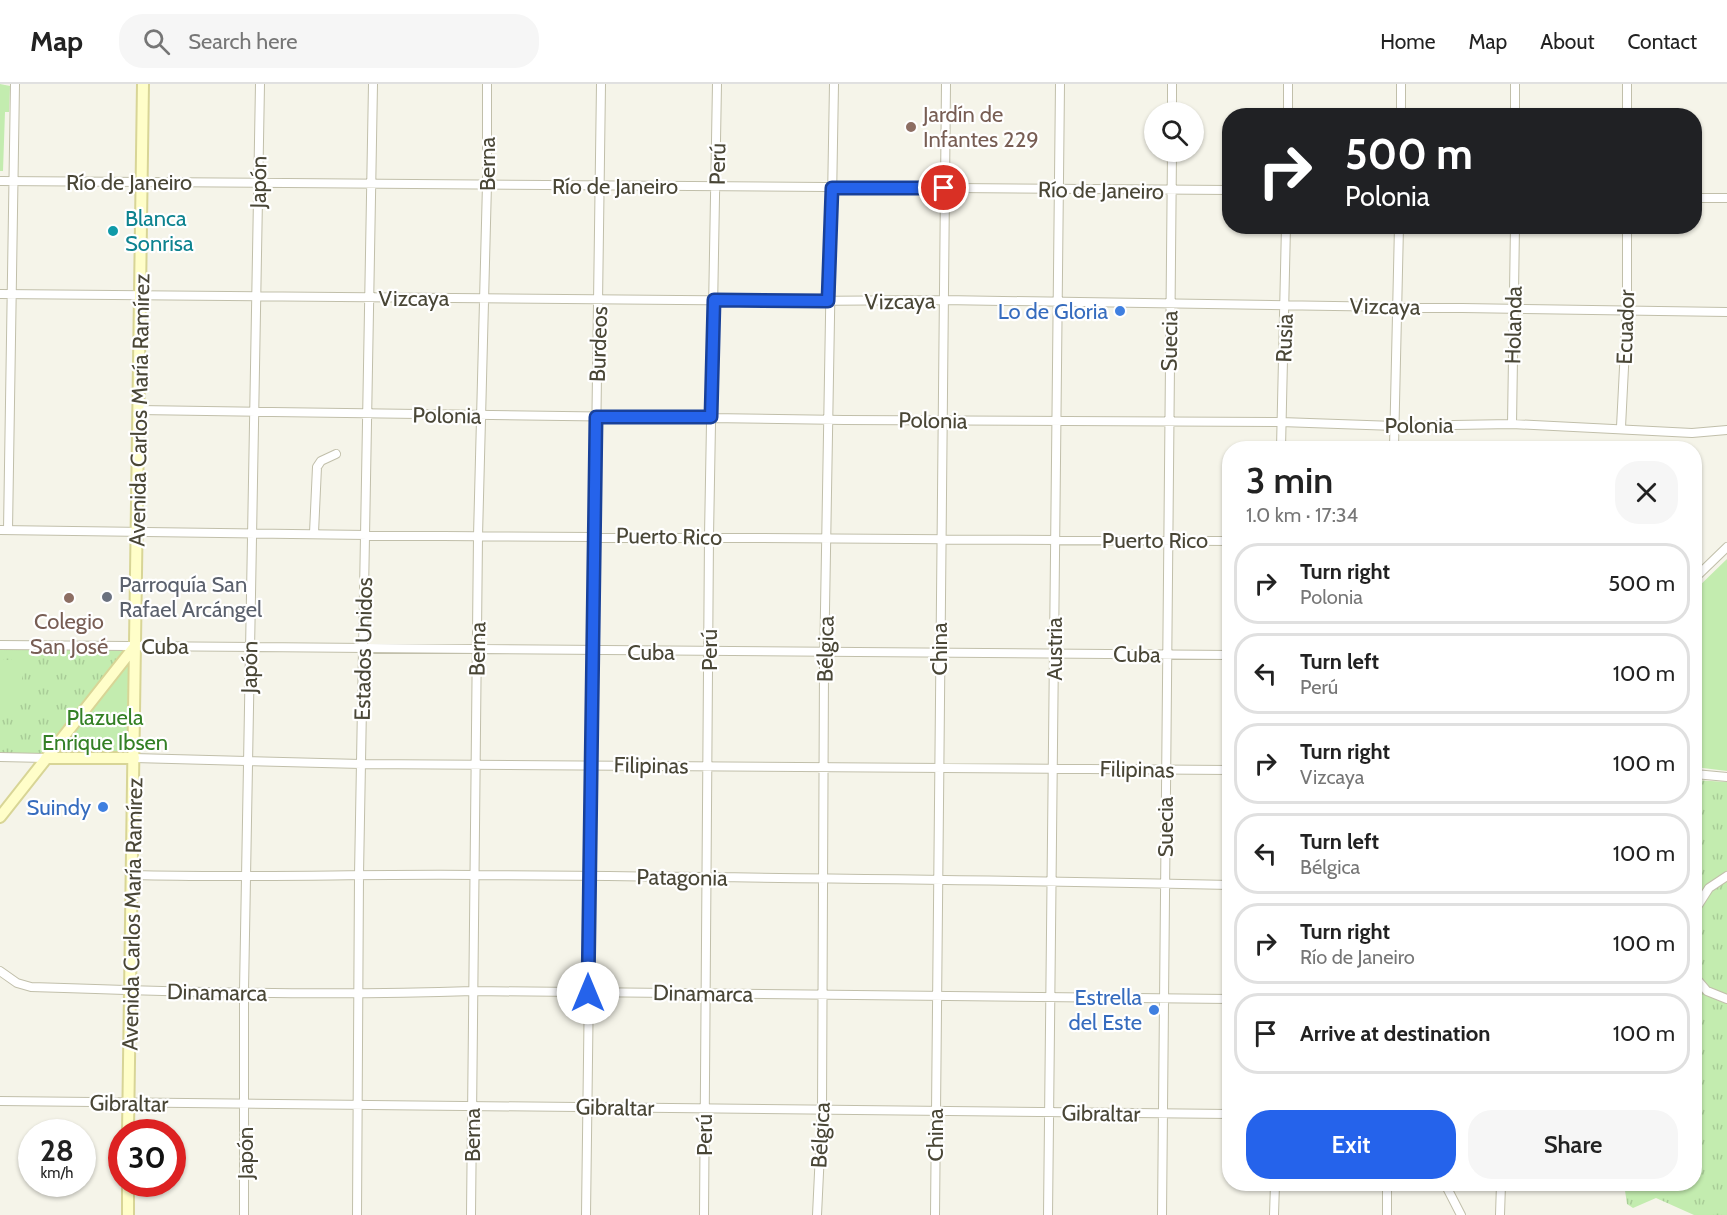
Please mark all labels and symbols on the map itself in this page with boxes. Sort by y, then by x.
place label: Jardín de Infantes 229 [922,101,1039,153]
marker: Jardín de Infantes 229 [904,120,918,134]
street label: Berna [474,136,501,191]
street label: Perú [704,143,731,185]
street label: Japón [245,155,272,210]
pin [918,162,969,213]
street label: Río de Janeiro [66,169,192,196]
street label: Río de Janeiro [552,173,678,200]
street label: Río de Janeiro [1038,176,1164,205]
place label: Blanca Sonrisa [125,205,194,257]
marker: Blanca Sonrisa [106,224,120,238]
street label: Avenida Carlos María Ramírez [124,273,155,547]
street label: Vizcaya [379,285,450,312]
street label: Holanda [1499,285,1528,364]
street label: Vizcaya [864,287,936,316]
street label: Ecuador [1611,289,1640,365]
street label: Vizcaya [1349,292,1421,321]
place label: Lo de Gloria [998,298,1108,325]
marker: Lo de Gloria [1113,304,1127,318]
street label: Burdeos [584,306,613,382]
street label: Suecia [1155,310,1184,372]
street label: Rusia [1270,313,1299,363]
street label: Polonia [412,401,482,430]
street label: Polonia [898,406,968,435]
street label: Polonia [1384,412,1454,439]
street label: Puerto Rico [616,522,722,551]
street label: Puerto Rico [1102,527,1208,554]
place label: Parroquía San Rafael Arcángel [119,571,263,623]
street label: Estados Unidos [349,577,378,721]
marker: Parroquía San Rafael Arcángel [100,590,114,604]
marker: Colegio San José [62,591,76,605]
place label: Colegio San José [30,608,108,660]
street label: Bélgica [811,615,840,682]
street label: Austria [1041,617,1068,681]
street label: Berna [464,621,491,676]
street label: China [926,622,953,676]
street label: Perú [696,629,723,671]
street label: Cuba [141,633,189,660]
street label: Cuba [627,639,675,666]
street label: Japón [236,640,263,695]
street label: Cuba [1113,641,1161,668]
park label: Plazuela Enrique Ibsen [42,704,168,756]
street label: Filipinas [613,751,689,780]
street label: Filipinas [1099,755,1175,784]
street label: Avenida Carlos María Ramírez [117,777,148,1051]
place label: Suindy [26,794,91,821]
street label: Suecia [1152,796,1179,857]
marker: Suindy [96,800,110,814]
street label: Patagonia [636,863,728,892]
position arrow [556,961,620,1025]
street label: Dinamarca [167,978,268,1007]
street label: Dinamarca [653,979,754,1008]
place label: Estrella del Este [1069,984,1142,1036]
marker: Estrella del Este [1147,1003,1161,1017]
street label: Gibraltar [89,1089,169,1118]
street label: Gibraltar [575,1093,655,1122]
street label: Gibraltar [1061,1099,1141,1128]
street label: Bélgica [805,1101,836,1169]
street label: Berna [459,1107,486,1162]
street label: China [922,1108,949,1162]
street label: Perú [691,1114,718,1156]
speed limit sign: 30 [108,1119,186,1197]
street label: Japón [232,1127,259,1180]

